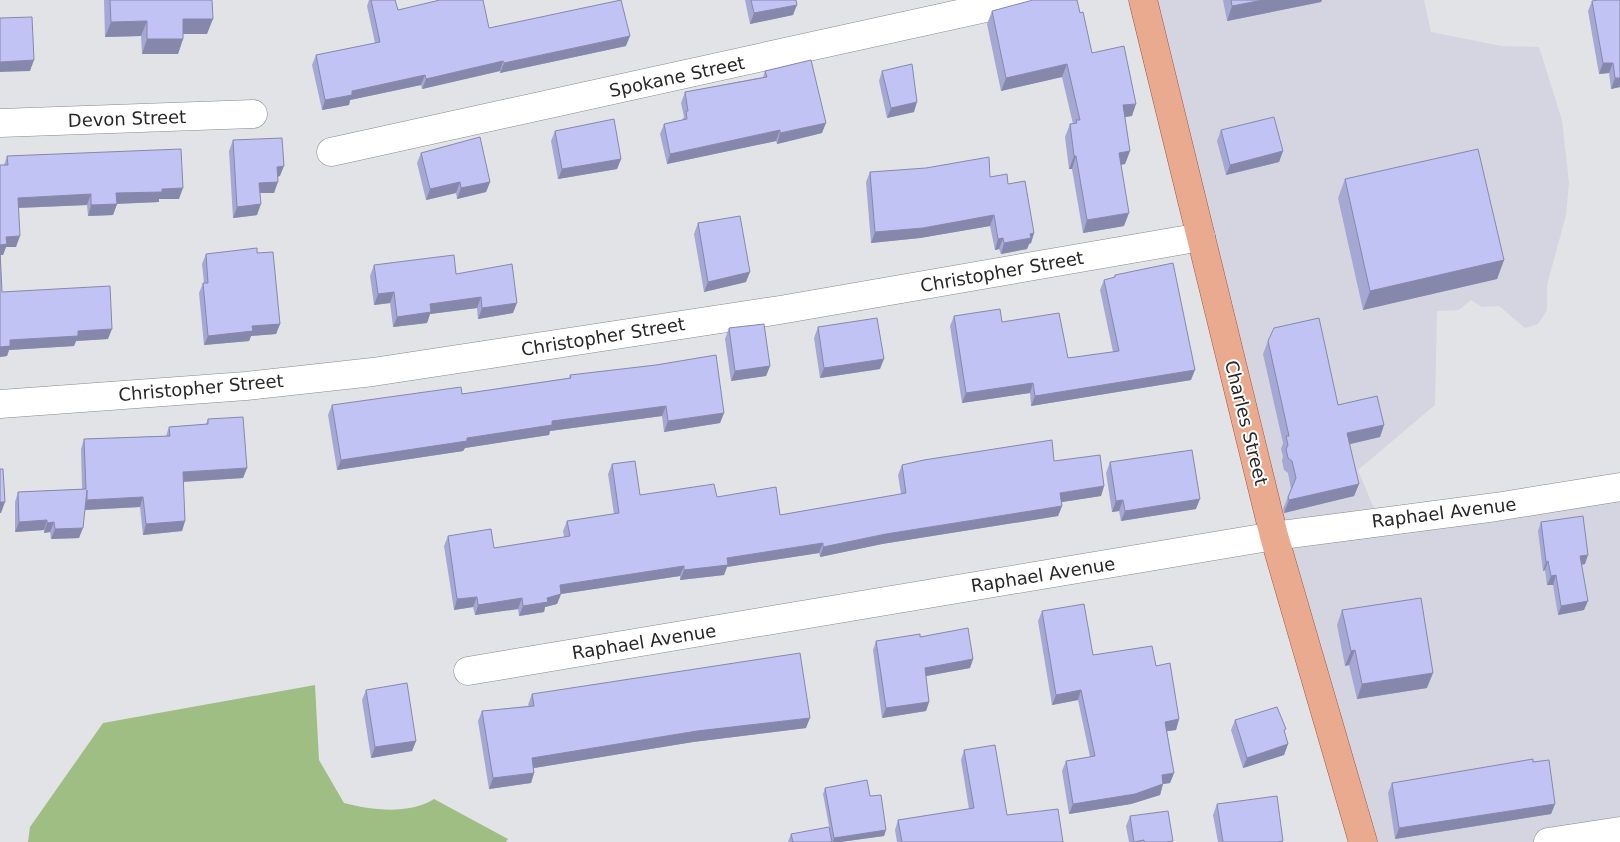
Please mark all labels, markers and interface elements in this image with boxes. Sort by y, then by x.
street label: Spokane Street [607,52,747,101]
street label: Devon Street [67,106,187,131]
street label: Christopher Street [919,247,1085,296]
street label: Christopher Street [520,313,686,360]
street label: Charles Street [1221,358,1272,488]
street label: Christopher Street [118,370,284,405]
street label: Raphael Avenue [1370,493,1518,532]
street label: Raphael Avenue [969,553,1117,596]
street label: Raphael Avenue [570,620,718,663]

